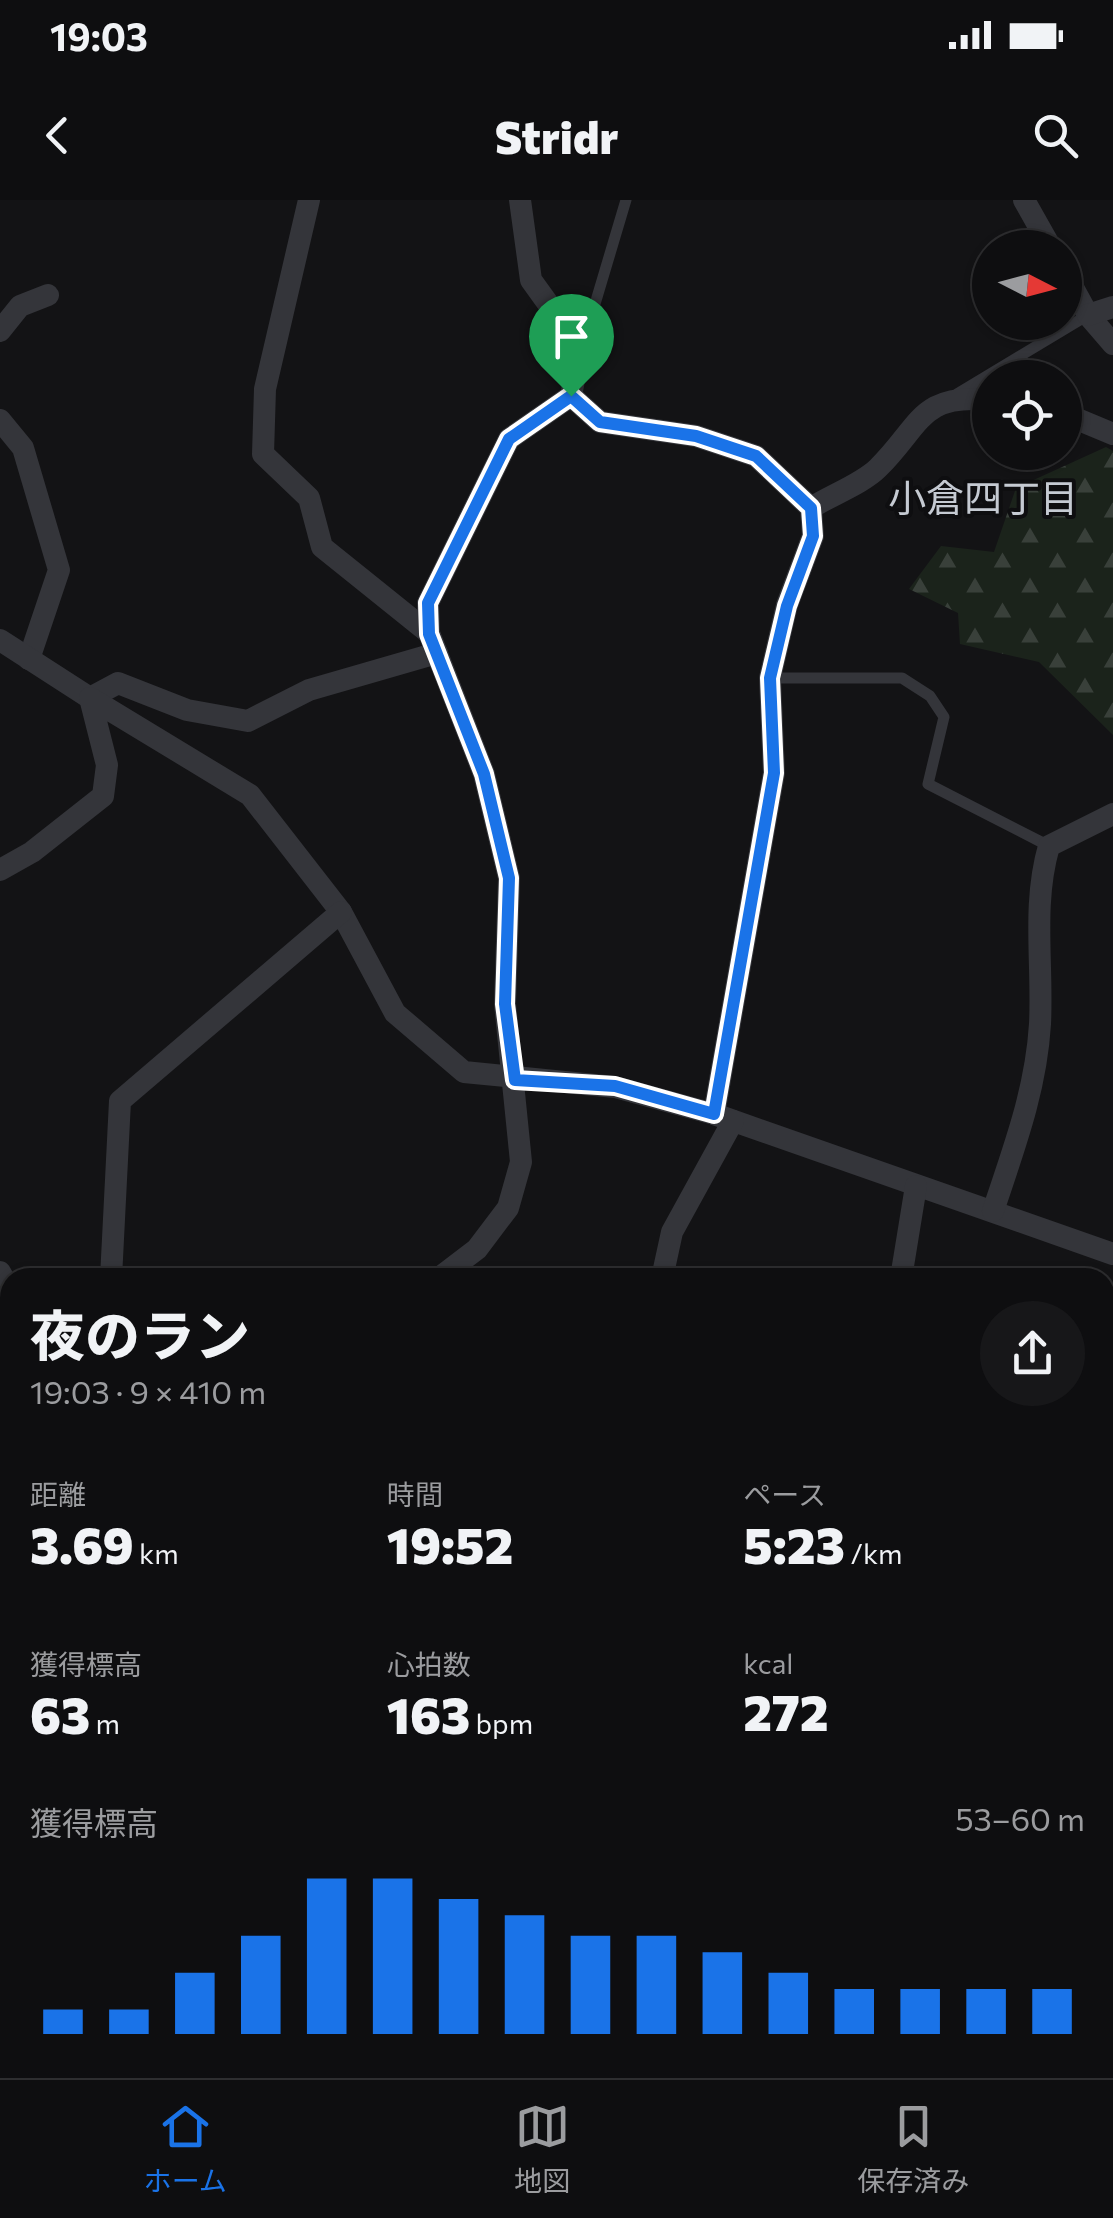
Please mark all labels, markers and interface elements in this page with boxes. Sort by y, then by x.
text: 19:03 [50,12,148,59]
icon: back [30,108,85,163]
text: Stridr [495,108,618,163]
icon: search [1028,108,1083,163]
north arrow [972,230,1082,340]
map controls [972,230,1082,470]
pin [529,294,614,397]
icon: arrive [544,309,599,364]
button: locate [972,360,1082,470]
district label: 小倉四丁目 [888,473,1078,520]
text: 夜のラン [30,1300,250,1367]
button: share [980,1301,1085,1406]
text: 19:03 · 9 × 410 m [30,1371,266,1411]
text: 距離 [30,1477,86,1511]
text: 時間 [387,1477,443,1511]
text: ペース [743,1477,826,1511]
text: 3.69 [30,1513,134,1574]
text: 19:52 [387,1513,513,1574]
text: 5:23 [743,1513,845,1574]
text: km [134,1536,179,1570]
text: /km [845,1536,903,1570]
text: kcal [743,1646,793,1680]
text: 獲得標高 [30,1647,142,1681]
text: 心拍数 [387,1647,471,1681]
text: 272 [743,1680,829,1741]
text: 63 [30,1683,90,1744]
text: 163 [387,1683,470,1744]
text: m [90,1706,120,1740]
text: bpm [470,1706,533,1740]
text: 53–60 m [955,1798,1085,1838]
text: 獲得標高 [30,1802,158,1842]
tab: ホーム [144,2099,227,2199]
tab: 地図 [514,2099,570,2199]
tab: 保存済み [857,2099,969,2199]

